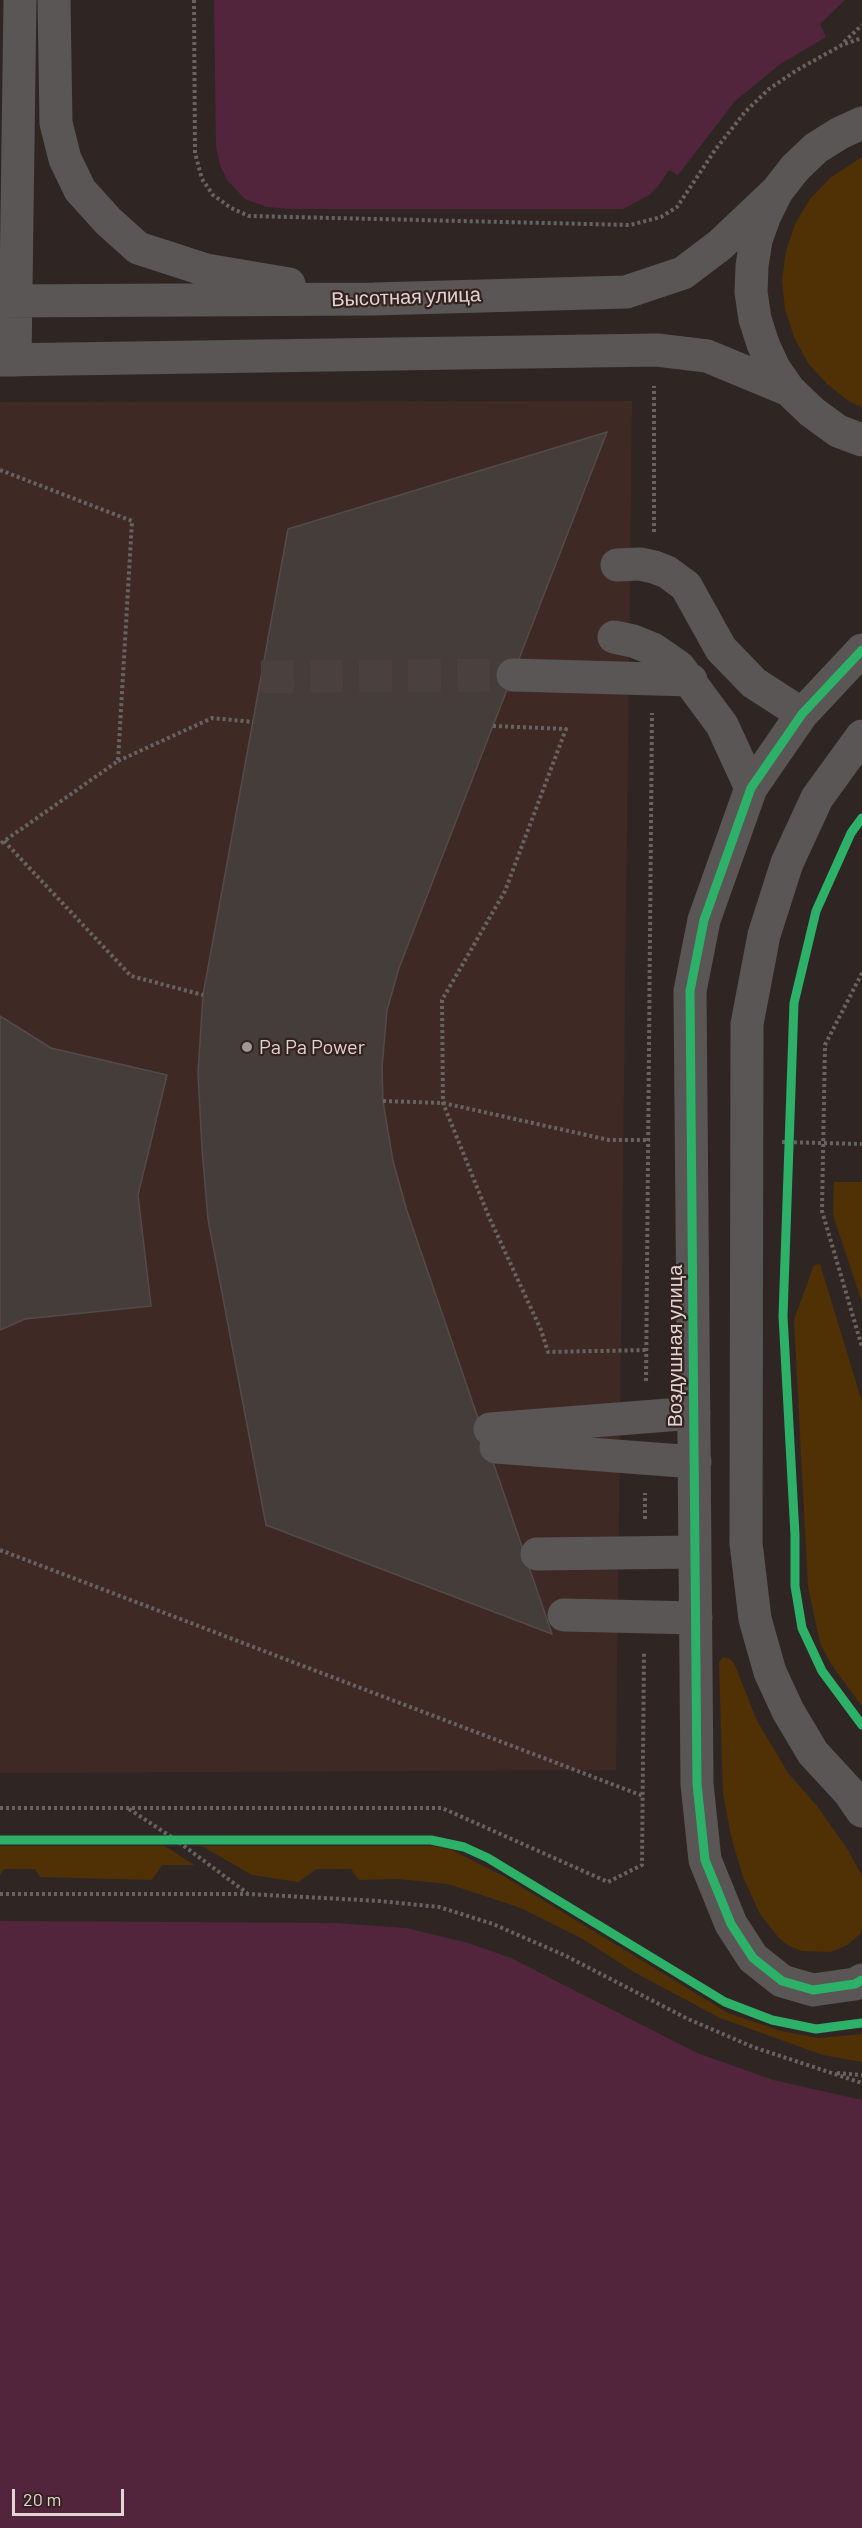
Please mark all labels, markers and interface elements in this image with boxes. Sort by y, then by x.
street label: Высотная улица [331,282,481,312]
place label: Pa Pa Power [259,1035,365,1059]
marker: Pa Pa Power [240,1040,254,1054]
street label: Воздушная улица [663,1265,687,1427]
scale bar [15,2477,128,2515]
text: 20 m [23,2488,61,2510]

